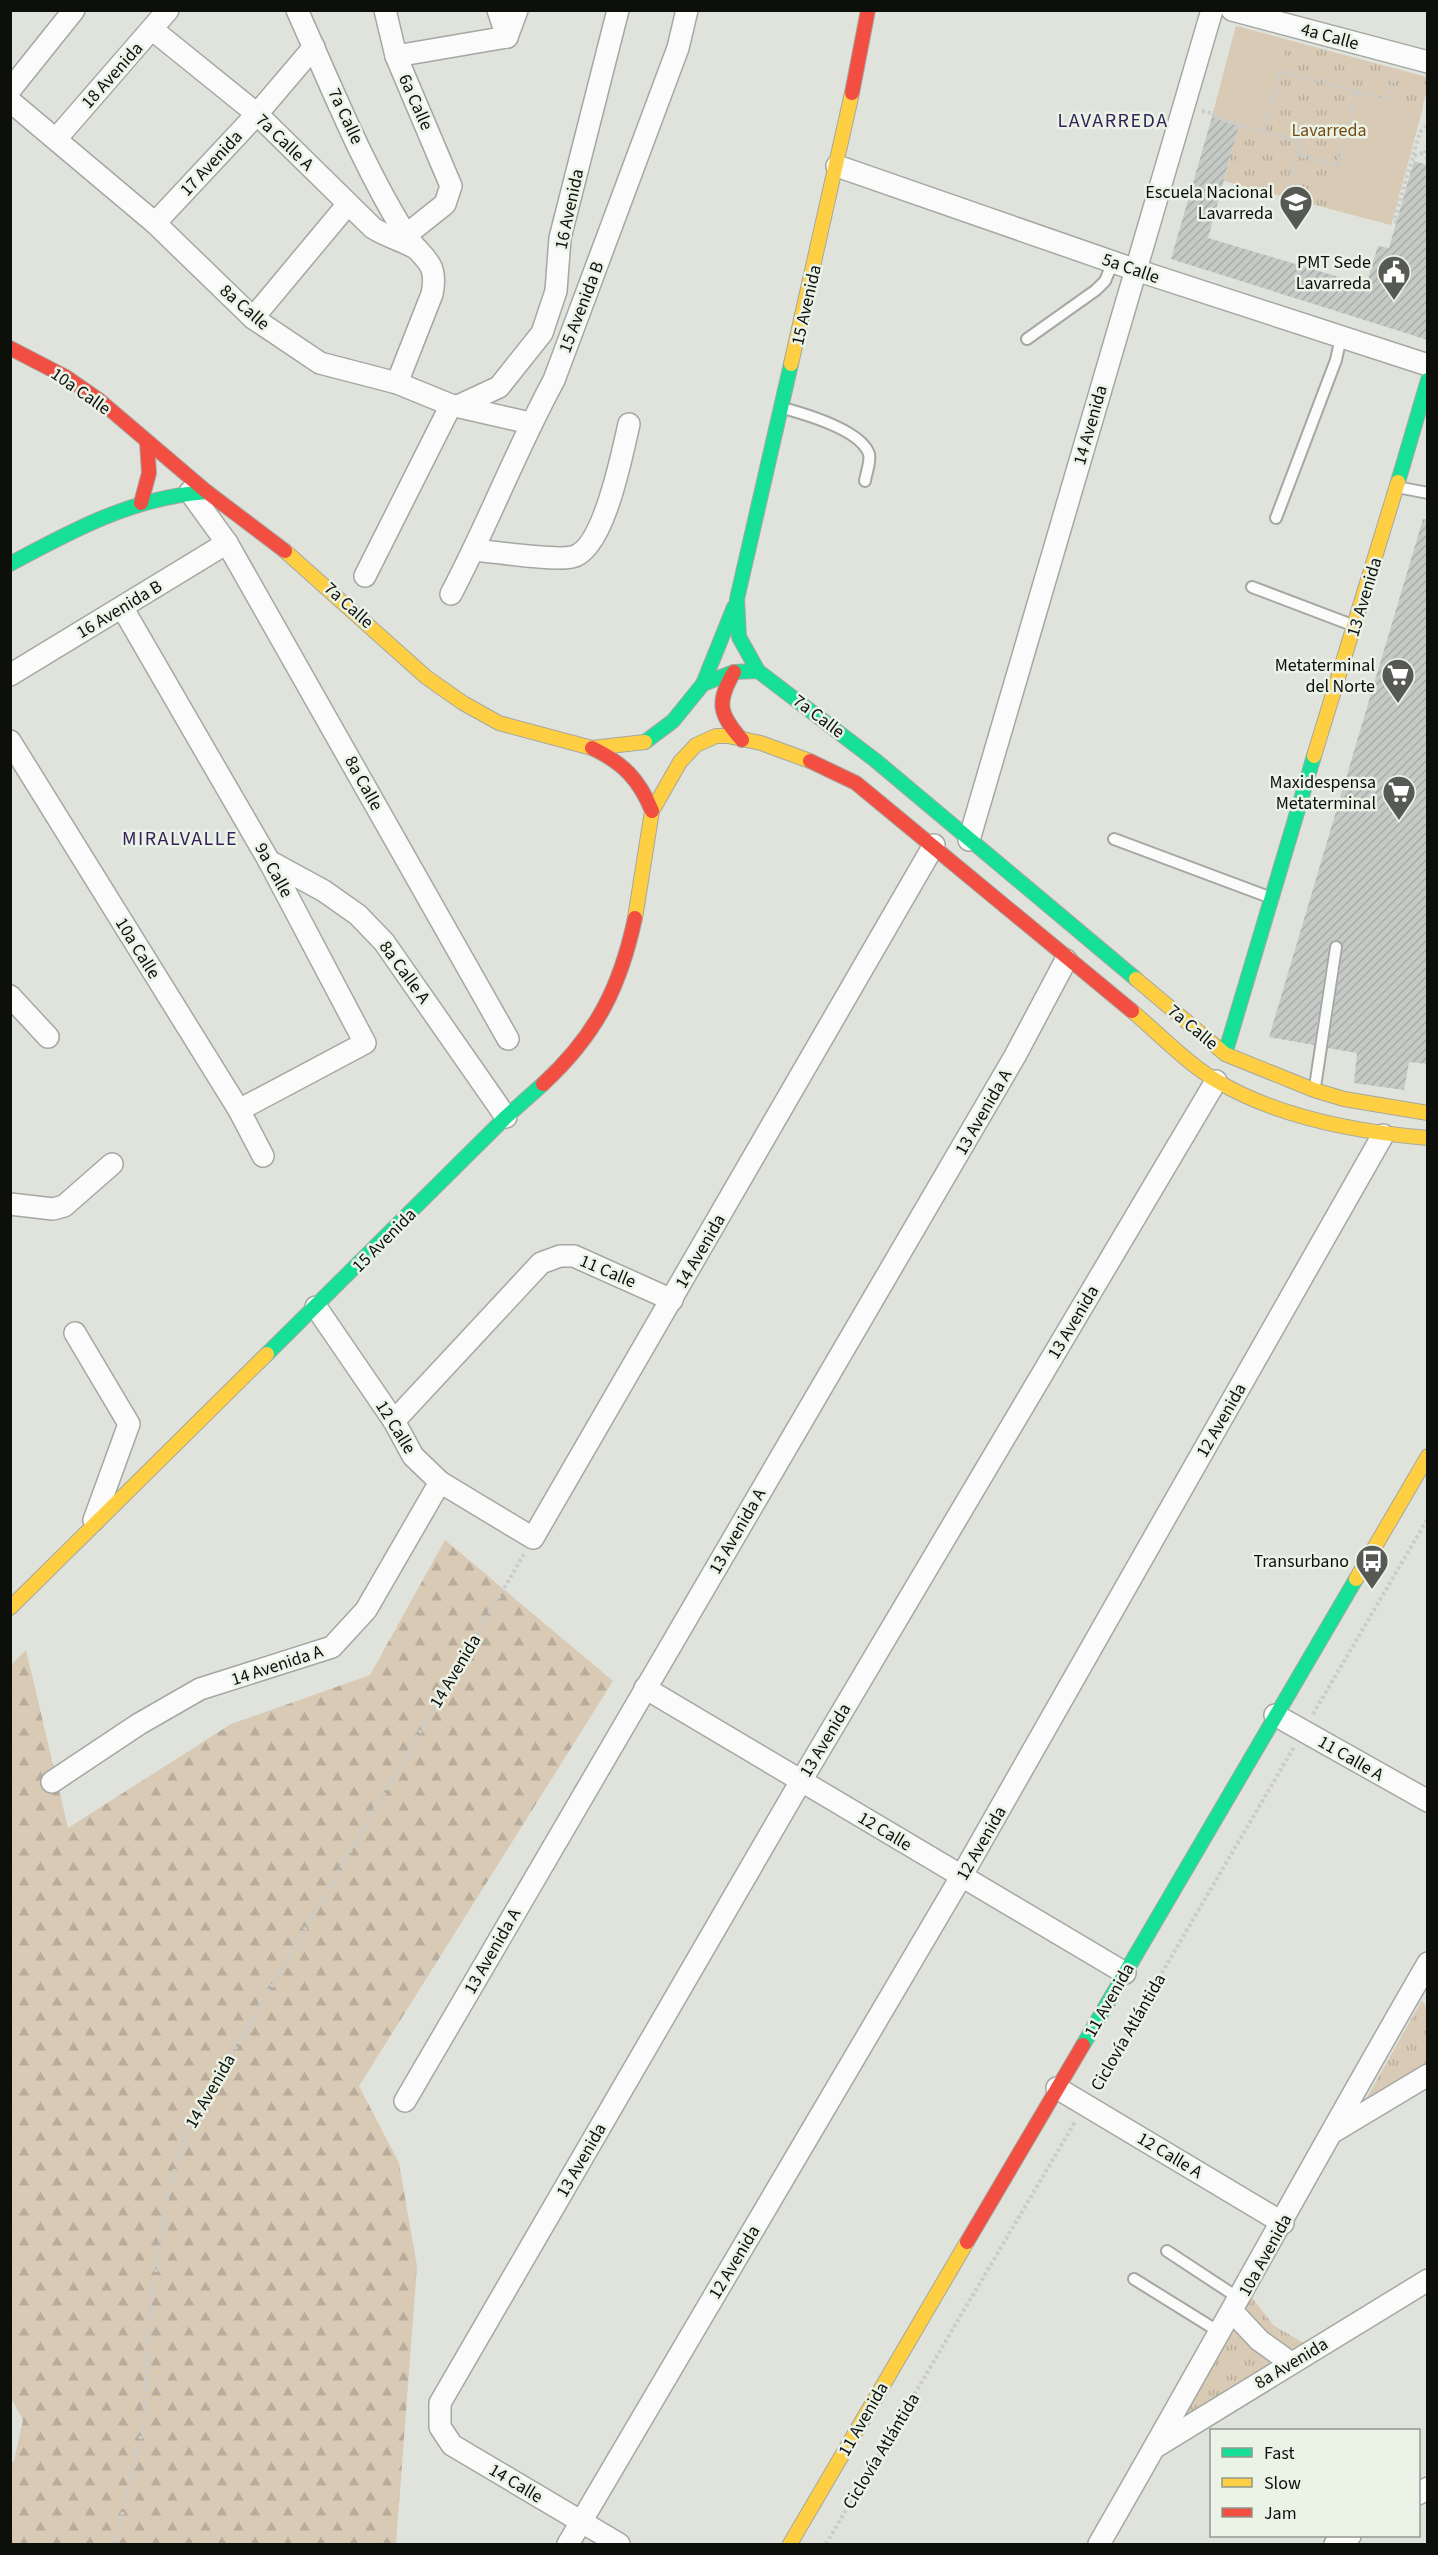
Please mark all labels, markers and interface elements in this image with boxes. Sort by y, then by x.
street label: 4a Calle [1298,17,1362,56]
street label: 18 Avenida [76,37,149,114]
street label: 6a Calle [392,70,439,134]
street label: 7a Calle [322,84,369,148]
district label: LAVARREDA [1057,107,1169,135]
street label: 7a Calle A [250,108,320,177]
park label: Lavarreda [1291,118,1367,143]
street label: 17 Avenida [174,125,248,202]
street label: 16 Avenida [549,167,590,252]
place label: Escuela Nacional Lavarreda [1145,180,1273,226]
school or university icon: Escuela Nacional Lavarreda [1278,184,1314,231]
street label: 5a Calle [1099,247,1163,290]
place label: PMT Sede Lavarreda [1296,250,1371,296]
public building icon: PMT Sede Lavarreda [1376,254,1412,301]
street label: 15 Avenida B [553,258,610,356]
street label: 15 Avenida [785,262,828,348]
street label: 8a Calle [214,279,275,336]
street label: 10a Calle [46,362,116,421]
street label: 14 Avenida [1067,382,1114,468]
street label: 13 Avenida [1341,554,1388,640]
street label: 16 Avenida B [72,574,167,645]
street label: 7a Calle [318,576,379,634]
place label: Metaterminal del Norte [1275,653,1375,699]
supermarket icon: Metaterminal del Norte [1380,657,1416,704]
street label: 7a Calle [788,689,850,744]
street label: 8a Calle [338,751,389,815]
place label: Maxidespensa Metaterminal [1270,770,1376,816]
supermarket icon: Maxidespensa Metaterminal [1381,774,1417,821]
district label: MIRALVALLE [122,825,238,853]
street label: 9a Calle [248,838,299,902]
street label: 10a Calle [109,913,166,984]
street label: 8a Calle A [373,936,436,1009]
street label: 7a Calle [1162,999,1223,1056]
street label: 13 Avenida A [949,1065,1018,1160]
street label: 15 Avenida [347,1203,422,1278]
street label: 14 Avenida [669,1210,732,1293]
street label: 11 Calle [576,1248,640,1295]
street label: 13 Avenida [1042,1281,1105,1364]
street label: 12 Avenida [1190,1379,1253,1462]
street label: 12 Calle [369,1396,422,1459]
street label: 13 Avenida A [703,1484,772,1579]
bus stop icon: Transurbano [1354,1543,1390,1590]
place label: Transurbano [1253,1549,1349,1574]
street label: 14 Avenida [424,1630,487,1713]
street label: 14 Avenida A [228,1639,326,1692]
street label: 13 Avenida [794,1699,857,1782]
street label: 11 Calle A [1313,1730,1389,1787]
street label: 12 Avenida [950,1802,1013,1885]
street label: 12 Calle [853,1806,917,1857]
street label: 13 Avenida A [458,1904,527,1999]
street label: 11 Avenida [1078,1959,1141,2042]
street label: Ciclovía Atlántida [1085,1969,1172,2095]
street label: 14 Avenida [179,2050,242,2133]
street label: 13 Avenida [550,2119,613,2202]
street label: 12 Calle A [1132,2126,1207,2185]
street label: 10a Avenida [1232,2209,1298,2301]
street label: 12 Avenida [703,2221,766,2304]
street label: 8a Avenida [1250,2332,1333,2395]
street label: 11 Avenida [832,2378,895,2461]
street label: Ciclovía Atlántida [837,2389,926,2514]
legend [1210,2429,1420,2537]
text: Fast [1264,2441,1295,2466]
street label: 14 Calle [484,2458,548,2509]
text: Slow [1264,2471,1301,2496]
text: Jam [1264,2501,1297,2526]

